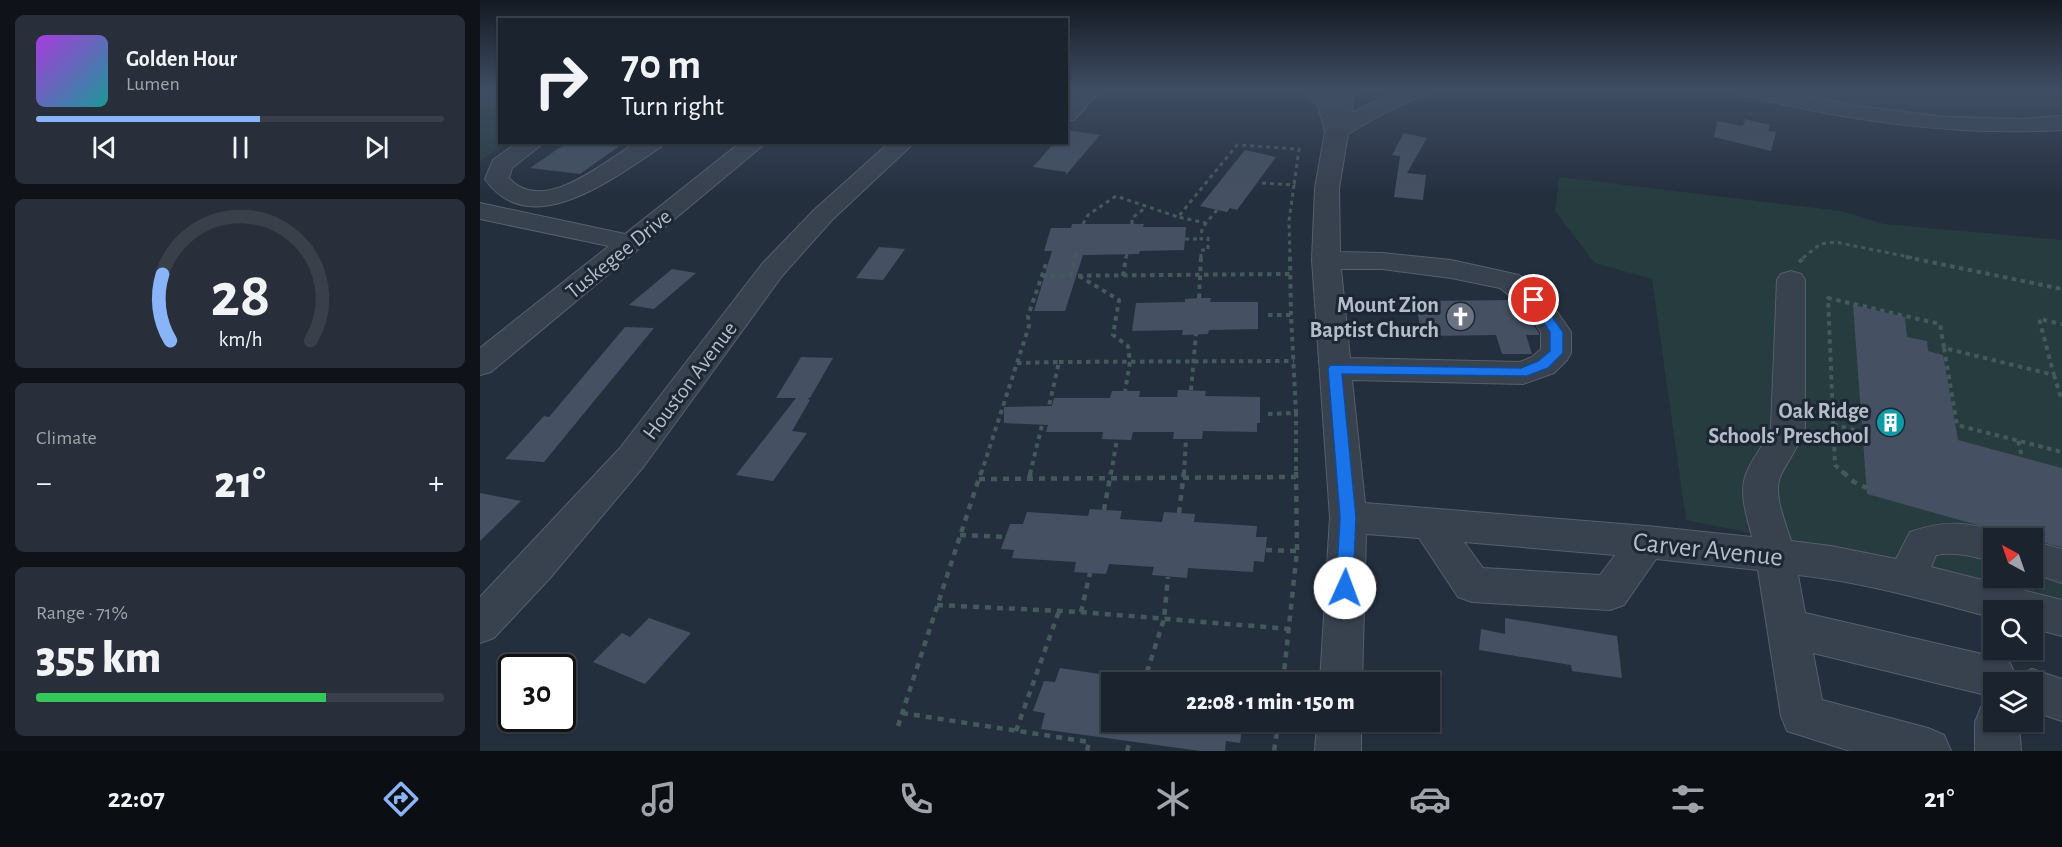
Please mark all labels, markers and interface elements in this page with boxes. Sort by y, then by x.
icon: right [522,42,600,120]
text: 70 m [621,44,701,86]
text: Golden Hour [126,48,237,70]
text: Lumen [126,74,180,94]
text: Turn right [621,93,724,120]
icon: previous [88,131,121,164]
icon: pause [224,131,257,164]
icon: next [360,131,393,164]
street label: Tuskegee Drive [562,205,675,303]
text: 28 [210,265,270,327]
pin [1508,274,1559,325]
icon: arrive [1517,283,1550,316]
place label: Mount Zion Baptist Church [1310,294,1439,341]
church icon: Mount Zion Baptist Church [1444,301,1476,333]
street label: Houston Avenue [639,318,741,444]
text: km/h [218,329,262,350]
place label: Oak Ridge Schools' Preschool [1708,400,1869,447]
building icon: Oak Ridge Schools' Preschool [1874,407,1906,439]
text: Climate [36,428,97,448]
text: 21° [214,461,266,506]
text: − [36,467,52,500]
text: + [428,467,444,500]
street label: Carver Avenue [1632,528,1784,571]
north arrow [1983,528,2043,588]
map controls [1983,528,2043,732]
position arrow [1313,556,1377,620]
button: search [1983,600,2043,660]
text: Range · 71% [36,603,128,623]
text: 355 km [36,636,161,681]
speed limit sign: 30 [498,654,576,732]
button: layers [1983,672,2043,732]
text: 22:08 · 1 min · 150 m [1186,691,1355,713]
icon: directions [380,778,422,820]
icon: music [638,778,680,820]
icon: phone [895,778,937,820]
icon: climate [1152,778,1194,820]
icon: car [1409,778,1451,820]
icon: filters [1667,778,1709,820]
text: 22:07 [108,785,165,812]
text: 21° [1924,785,1954,812]

